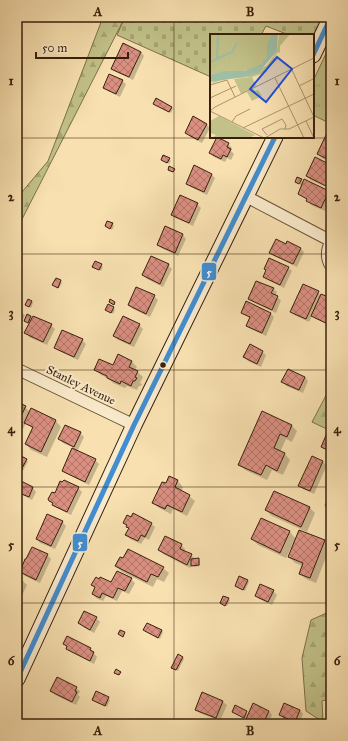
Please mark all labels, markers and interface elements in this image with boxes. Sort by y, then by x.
text: A [93,4,103,20]
text: B [246,4,255,20]
scale bar [36,34,128,60]
inset map [210,34,314,138]
text: 50 m [42,41,67,55]
text: 1 [8,73,14,89]
text: 1 [334,73,340,89]
text: 2 [8,189,15,205]
text: 2 [334,189,341,205]
line badge: 5 [201,262,217,281]
text: 5 [206,266,212,279]
text: 3 [8,305,14,321]
text: 3 [334,305,340,321]
unlabelled marker [158,360,168,370]
street label: Stanley Avenue [44,362,118,408]
text: 4 [7,421,15,437]
text: 4 [333,421,341,437]
line badge: 5 [72,533,88,552]
text: 5 [8,537,15,553]
text: 5 [77,537,83,550]
text: 5 [334,537,341,553]
text: 6 [8,653,16,669]
text: 6 [334,653,342,669]
text: A [93,723,103,739]
text: B [246,723,255,739]

